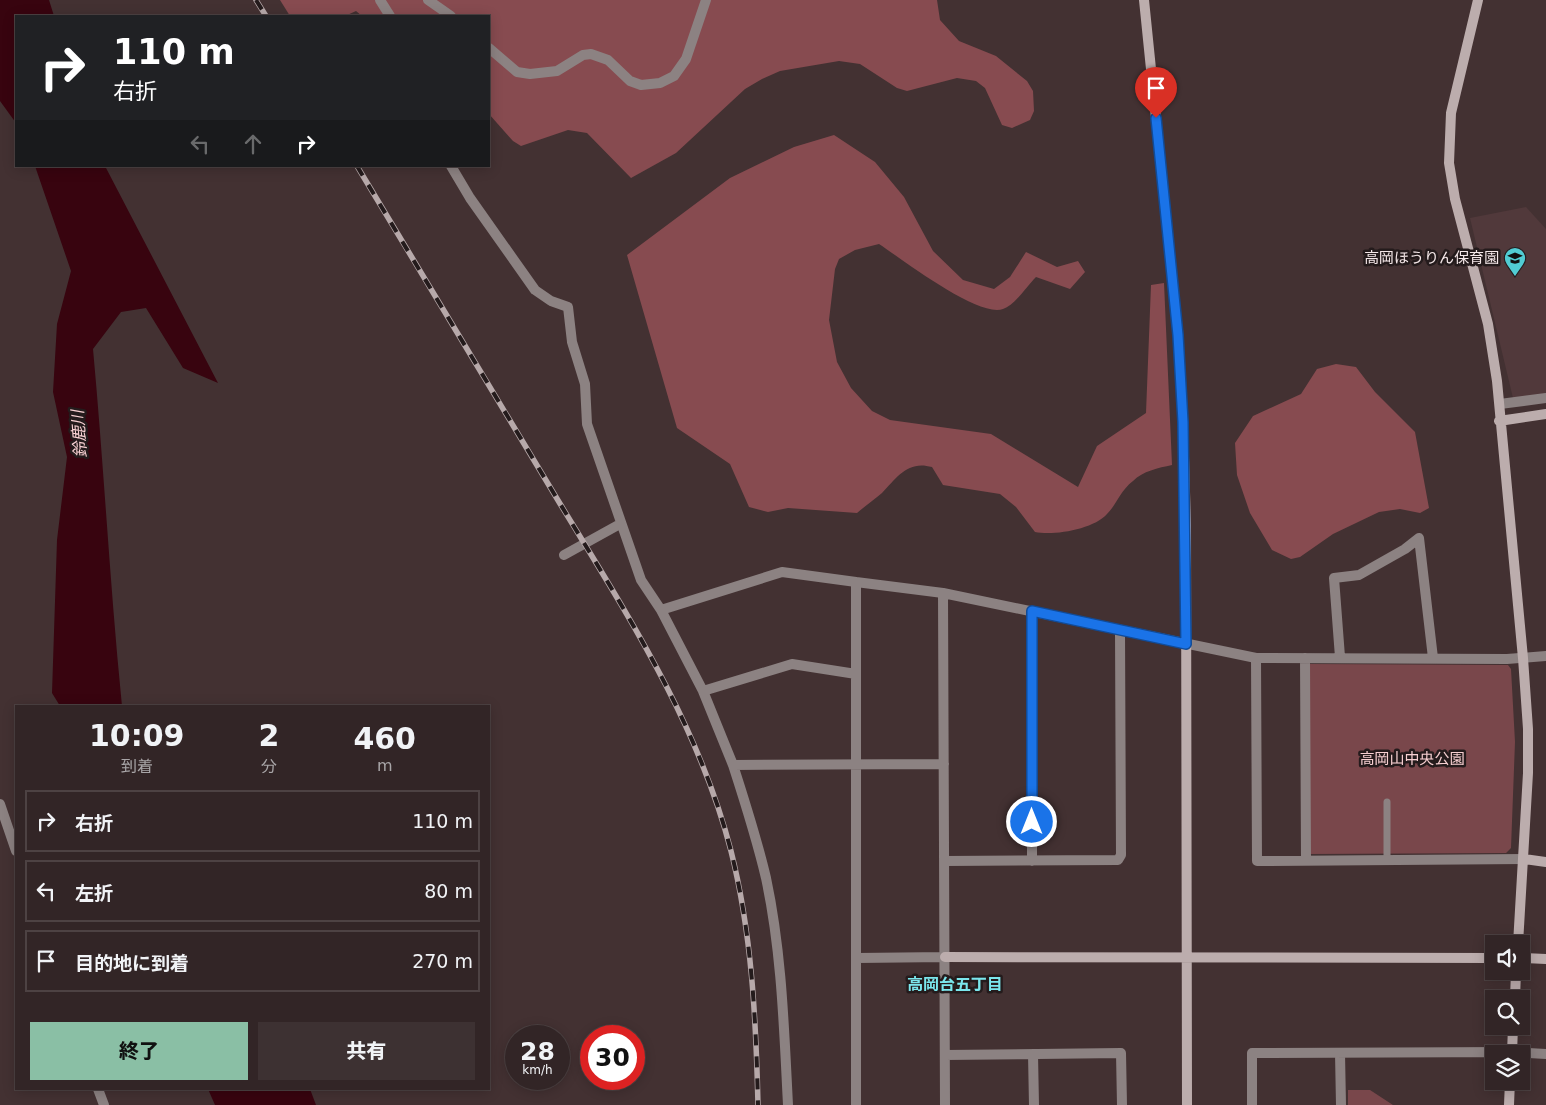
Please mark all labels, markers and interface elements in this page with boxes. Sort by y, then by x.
text: 110 m [113,32,235,72]
icon: right [30,35,95,100]
pin [1135,67,1177,118]
icon: arrive [1142,74,1170,102]
text: 右折 [113,79,157,104]
icon: left [186,130,214,158]
icon: ahead [239,130,267,158]
icon: right [292,130,320,158]
school or university icon: 高岡ほうりん保育園 [1503,246,1527,277]
place label: 高岡ほうりん保育園 [1364,249,1499,267]
water label: 鈴鹿川 [68,407,90,459]
text: 10:09 [89,718,185,753]
text: 2 [259,718,279,753]
text: 460 [353,721,416,756]
park label: 高岡山中央公園 [1359,750,1465,768]
text: m [377,756,392,775]
text: 到着 [121,757,153,776]
text: 分 [261,757,277,776]
position arrow [1005,795,1057,847]
icon: right [32,807,60,835]
text: 110 m [412,810,473,832]
text: 右折 [75,812,113,834]
icon: left [32,877,60,905]
text: 80 m [424,880,473,902]
text: 左折 [75,882,113,904]
map controls [1485,935,1530,1090]
button: sound [1485,935,1530,980]
icon: arrive [32,947,60,975]
text: 270 m [412,950,473,972]
text: 目的地に到着 [75,952,189,974]
district label: 高岡台五丁目 [907,975,1003,994]
button: search [1485,990,1530,1035]
button: 終了 [30,1022,248,1080]
button: 共有 [258,1022,475,1080]
speed limit sign: 30 [580,1025,645,1090]
text: 28 [520,1037,555,1066]
button: layers [1485,1045,1530,1090]
text: km/h [522,1063,553,1077]

